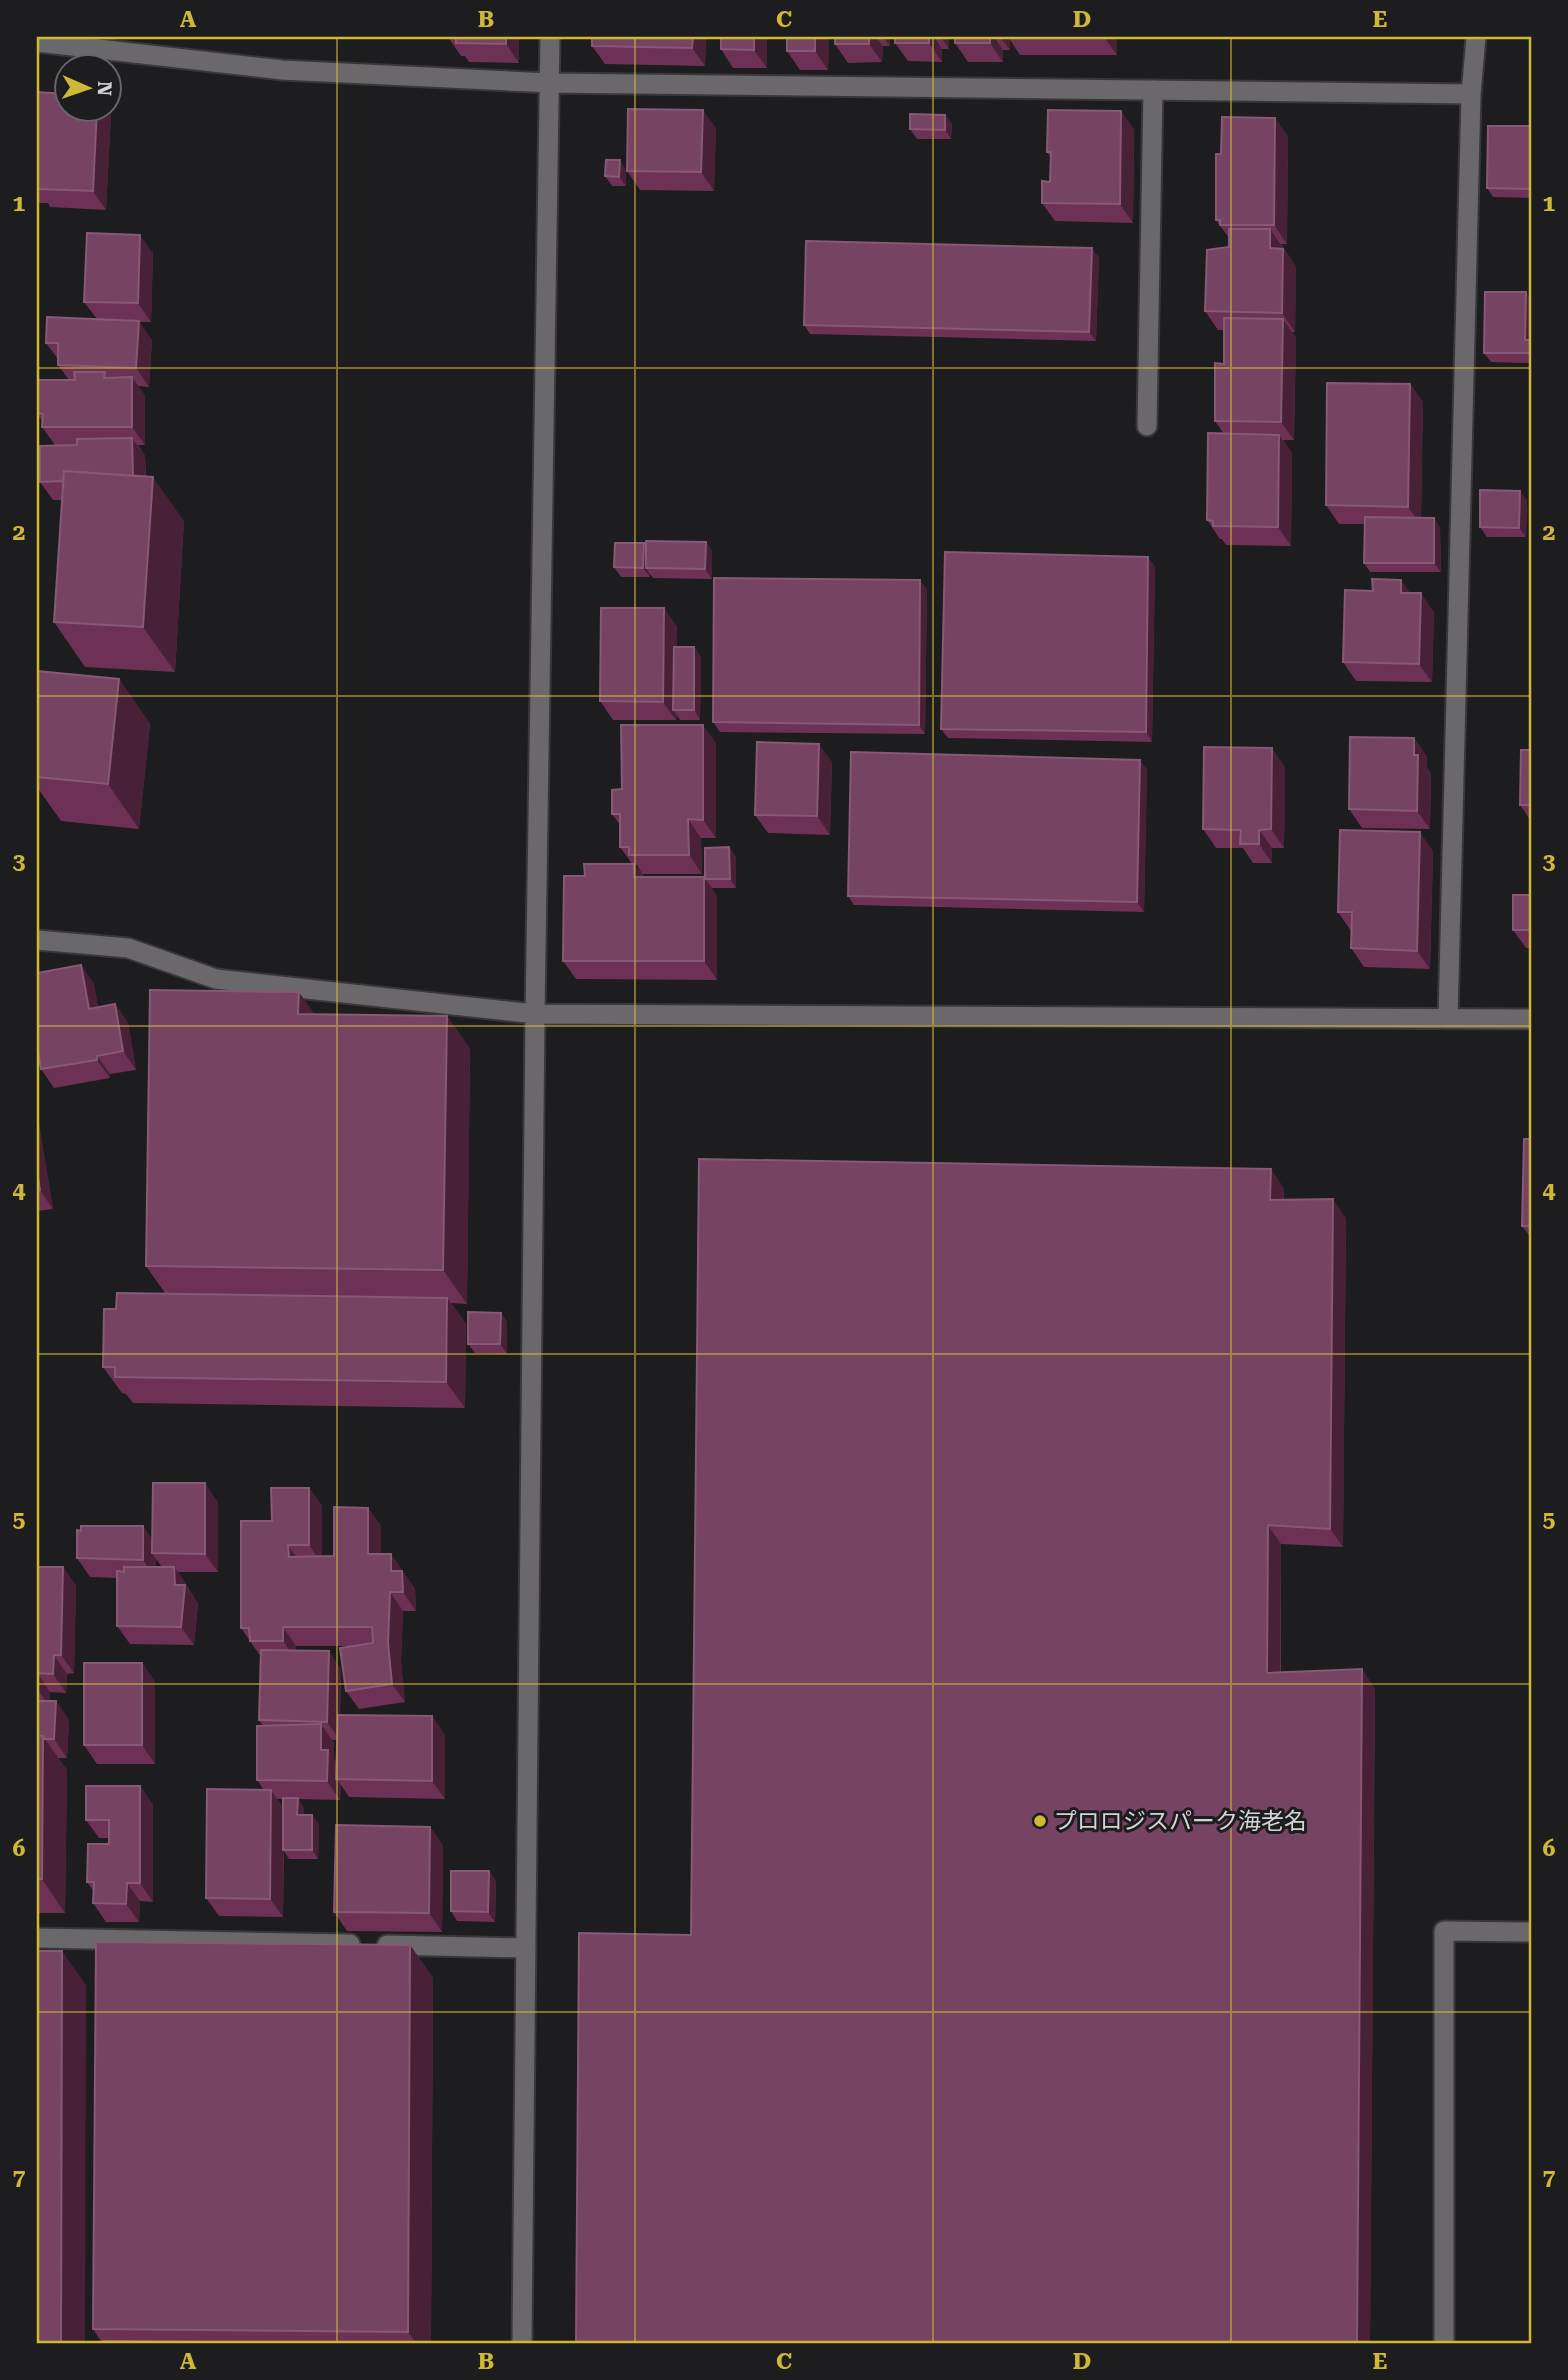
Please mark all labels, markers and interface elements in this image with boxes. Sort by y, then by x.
text: A [180,6,197,33]
text: B [478,6,494,33]
text: C [776,6,792,33]
text: D [1073,6,1091,33]
text: E [1373,6,1387,33]
north arrow [52,52,122,122]
text: N [93,81,116,97]
text: 1 [13,190,26,217]
text: 1 [1543,190,1556,217]
text: 2 [13,519,25,546]
text: 2 [1543,519,1555,546]
text: 3 [13,848,26,875]
text: 3 [1543,848,1556,875]
text: 4 [13,1177,26,1204]
text: 4 [1543,1177,1556,1204]
text: 5 [13,1506,26,1533]
text: 5 [1543,1506,1556,1533]
place label: プロロジスパーク海老名 [1054,1808,1307,1835]
marker: プロロジスパーク海老名 [1032,1813,1048,1829]
text: 6 [13,1835,26,1862]
text: 6 [1543,1835,1556,1862]
text: 7 [13,2164,26,2191]
text: 7 [1543,2164,1556,2191]
text: A [180,2348,197,2375]
text: B [478,2348,494,2375]
text: C [776,2348,792,2375]
text: D [1073,2348,1091,2375]
text: E [1373,2348,1387,2375]

